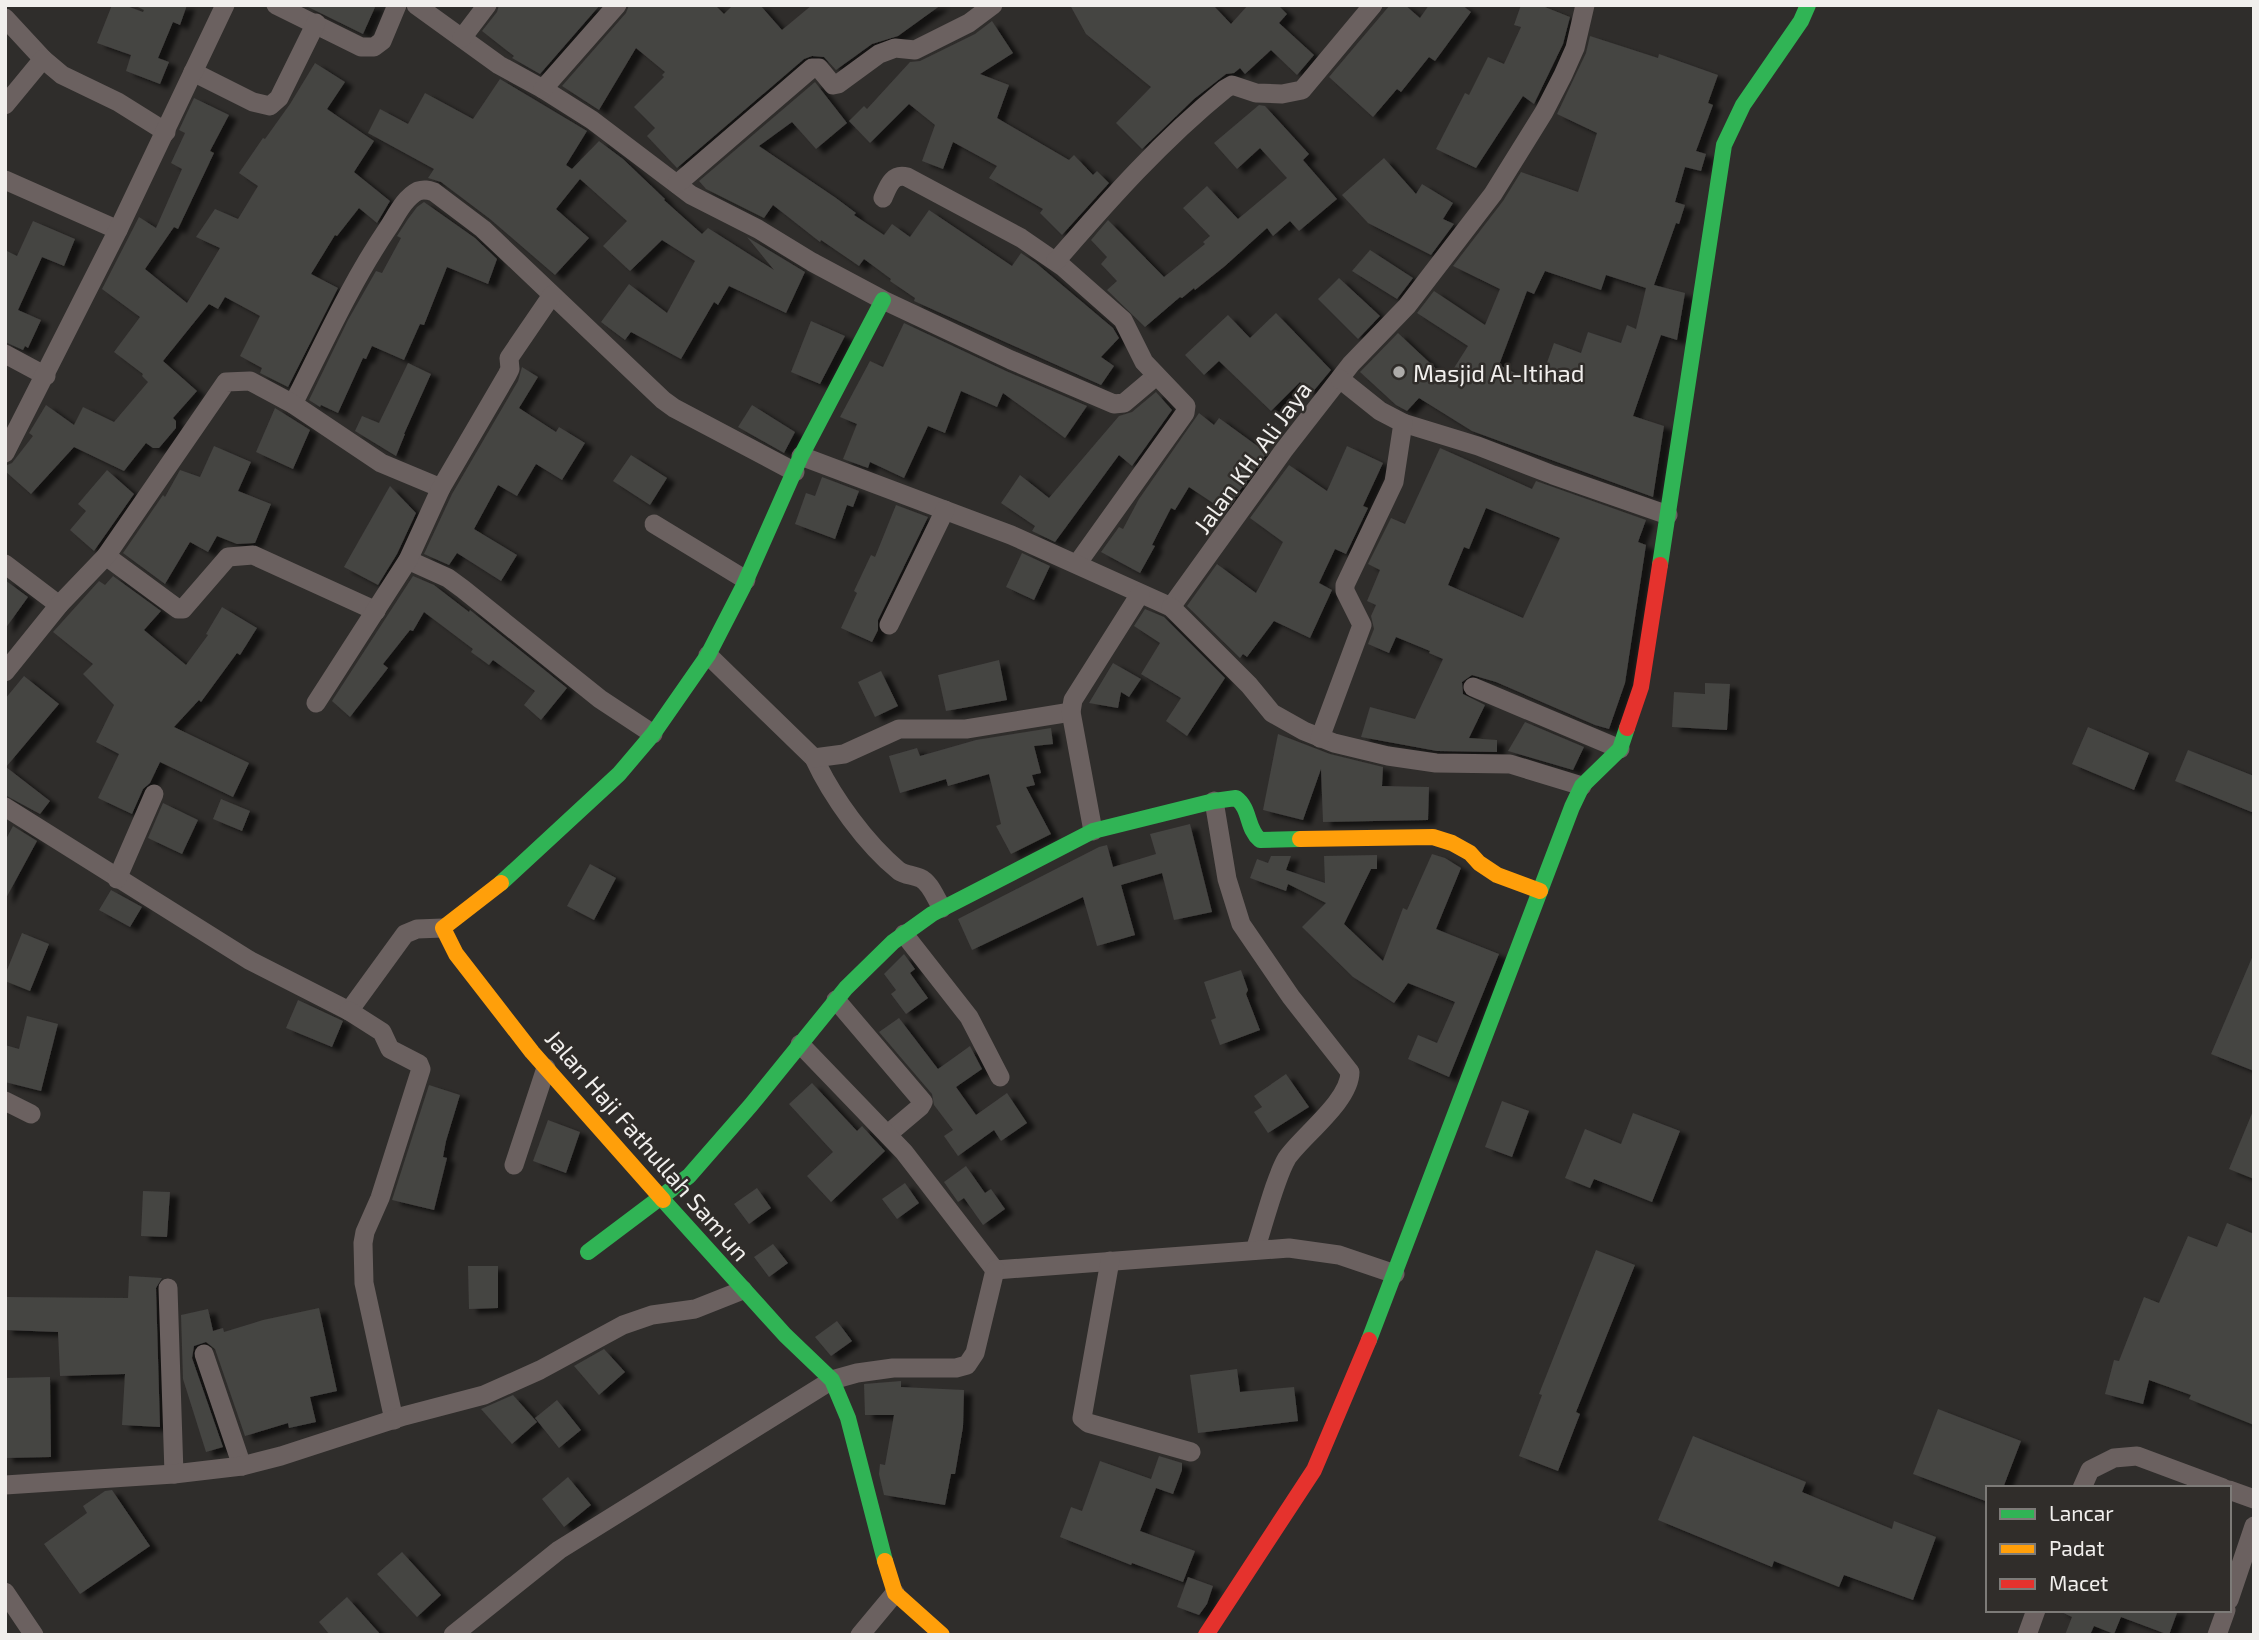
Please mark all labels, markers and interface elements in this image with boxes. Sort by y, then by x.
place label: Masjid Al-Itihad [1413,358,1585,387]
marker: Masjid Al-Itihad [1391,364,1407,380]
street label: Jalan KH. Ali Jaya [1187,375,1317,539]
street label: Jalan Haji Fathullah Sam'un [540,1024,756,1266]
legend [1986,1486,2231,1612]
text: Lancar [2049,1500,2114,1525]
text: Padat [2049,1535,2104,1560]
text: Macet [2049,1570,2108,1595]

